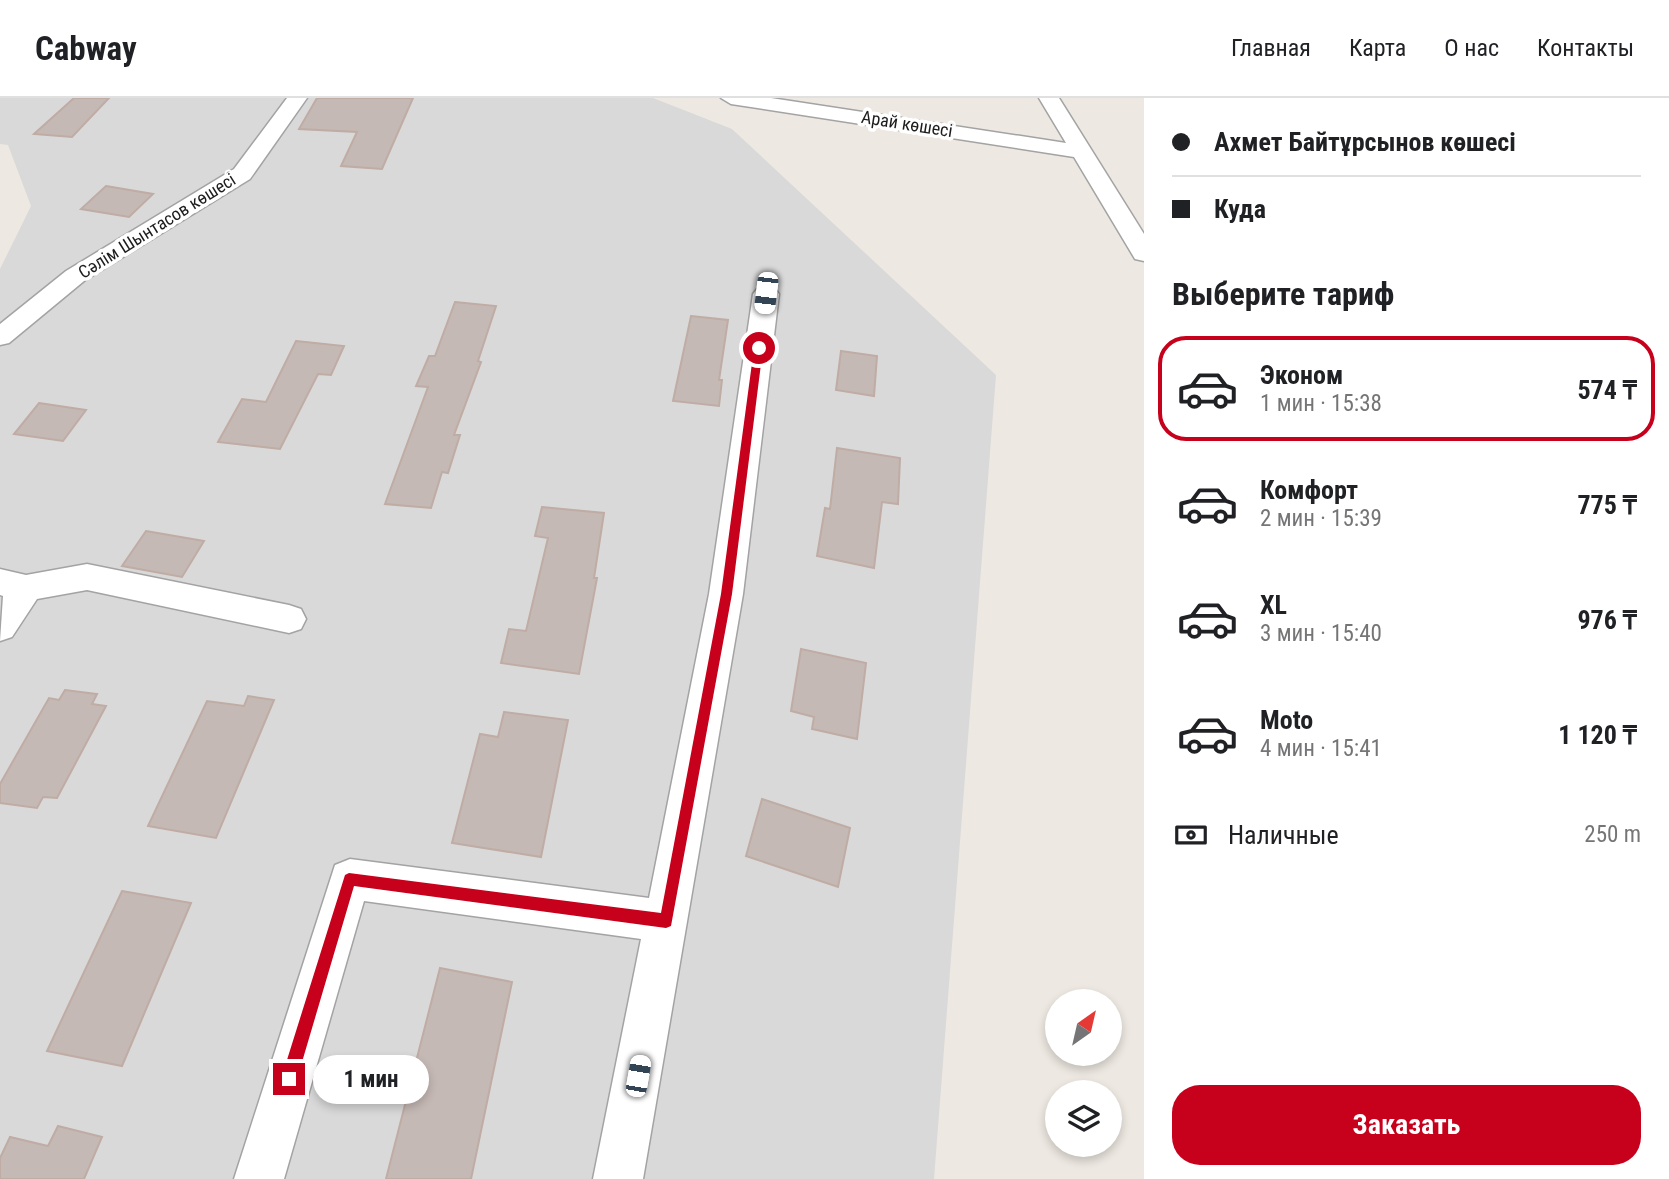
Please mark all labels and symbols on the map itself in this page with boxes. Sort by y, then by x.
street label: Арай көшесі [860,106,954,141]
street label: Сәлім Шынтасов көшесі [74,169,239,283]
car [754,271,779,315]
route start [743,332,775,364]
north arrow [1045,989,1122,1066]
car [625,1053,652,1099]
callout: 1 мин [314,1054,429,1104]
route end [273,1063,305,1095]

